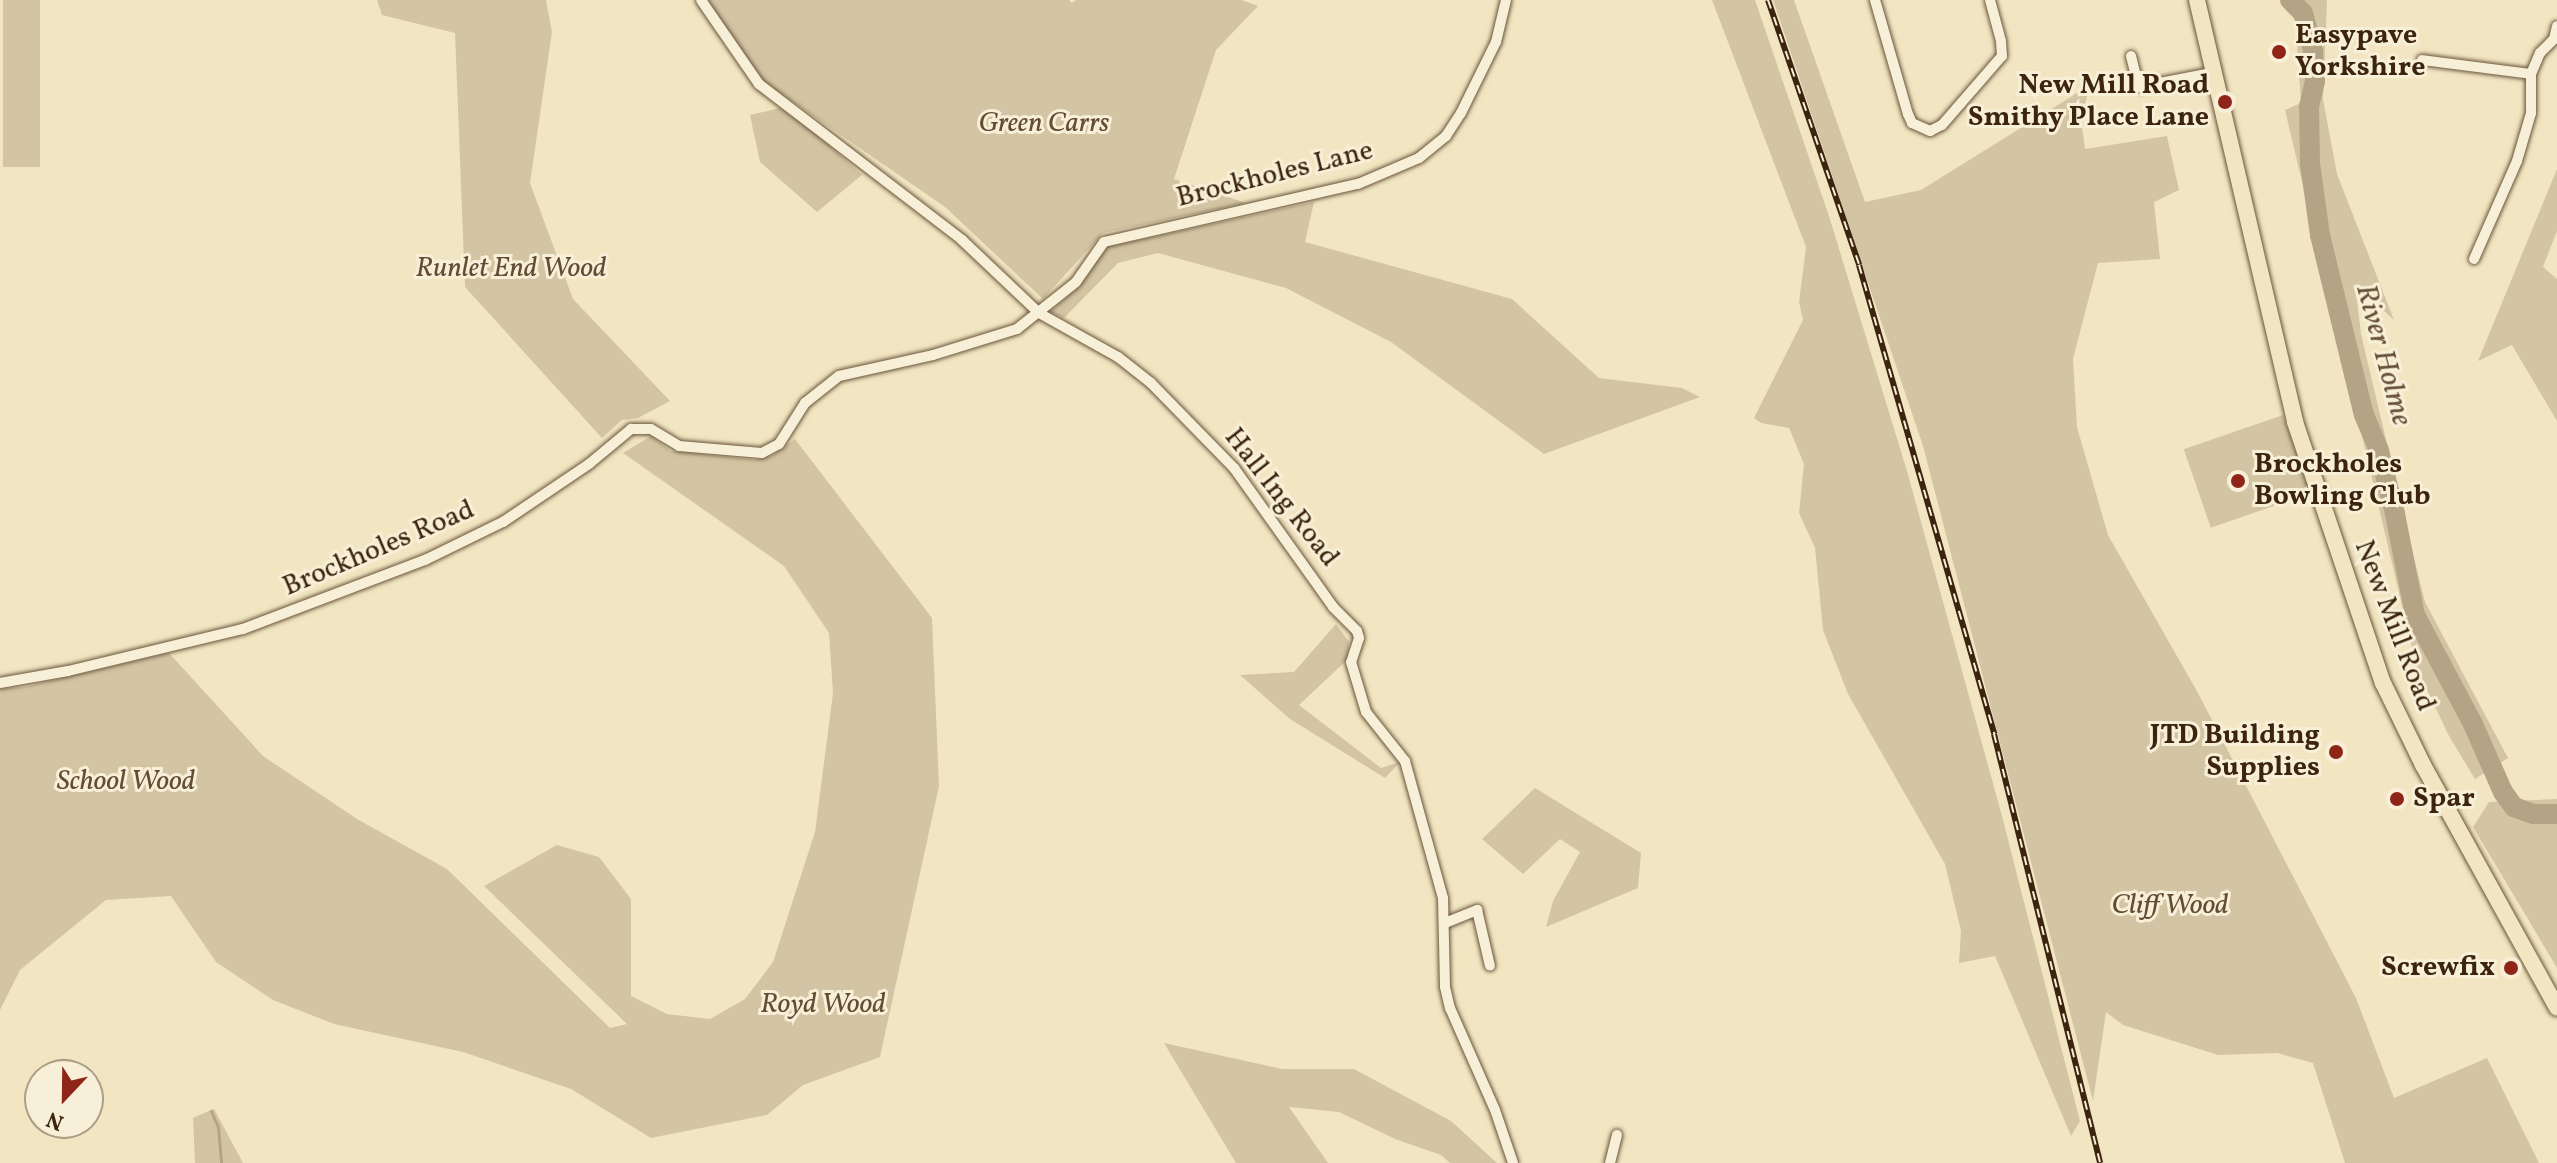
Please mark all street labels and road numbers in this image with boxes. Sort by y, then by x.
street label: Brockholes Lane [1173,134,1377,216]
street label: Hall Ing Road [1216,422,1346,574]
street label: Brockholes Road [278,494,480,604]
street label: New Mill Road [2346,535,2442,717]

